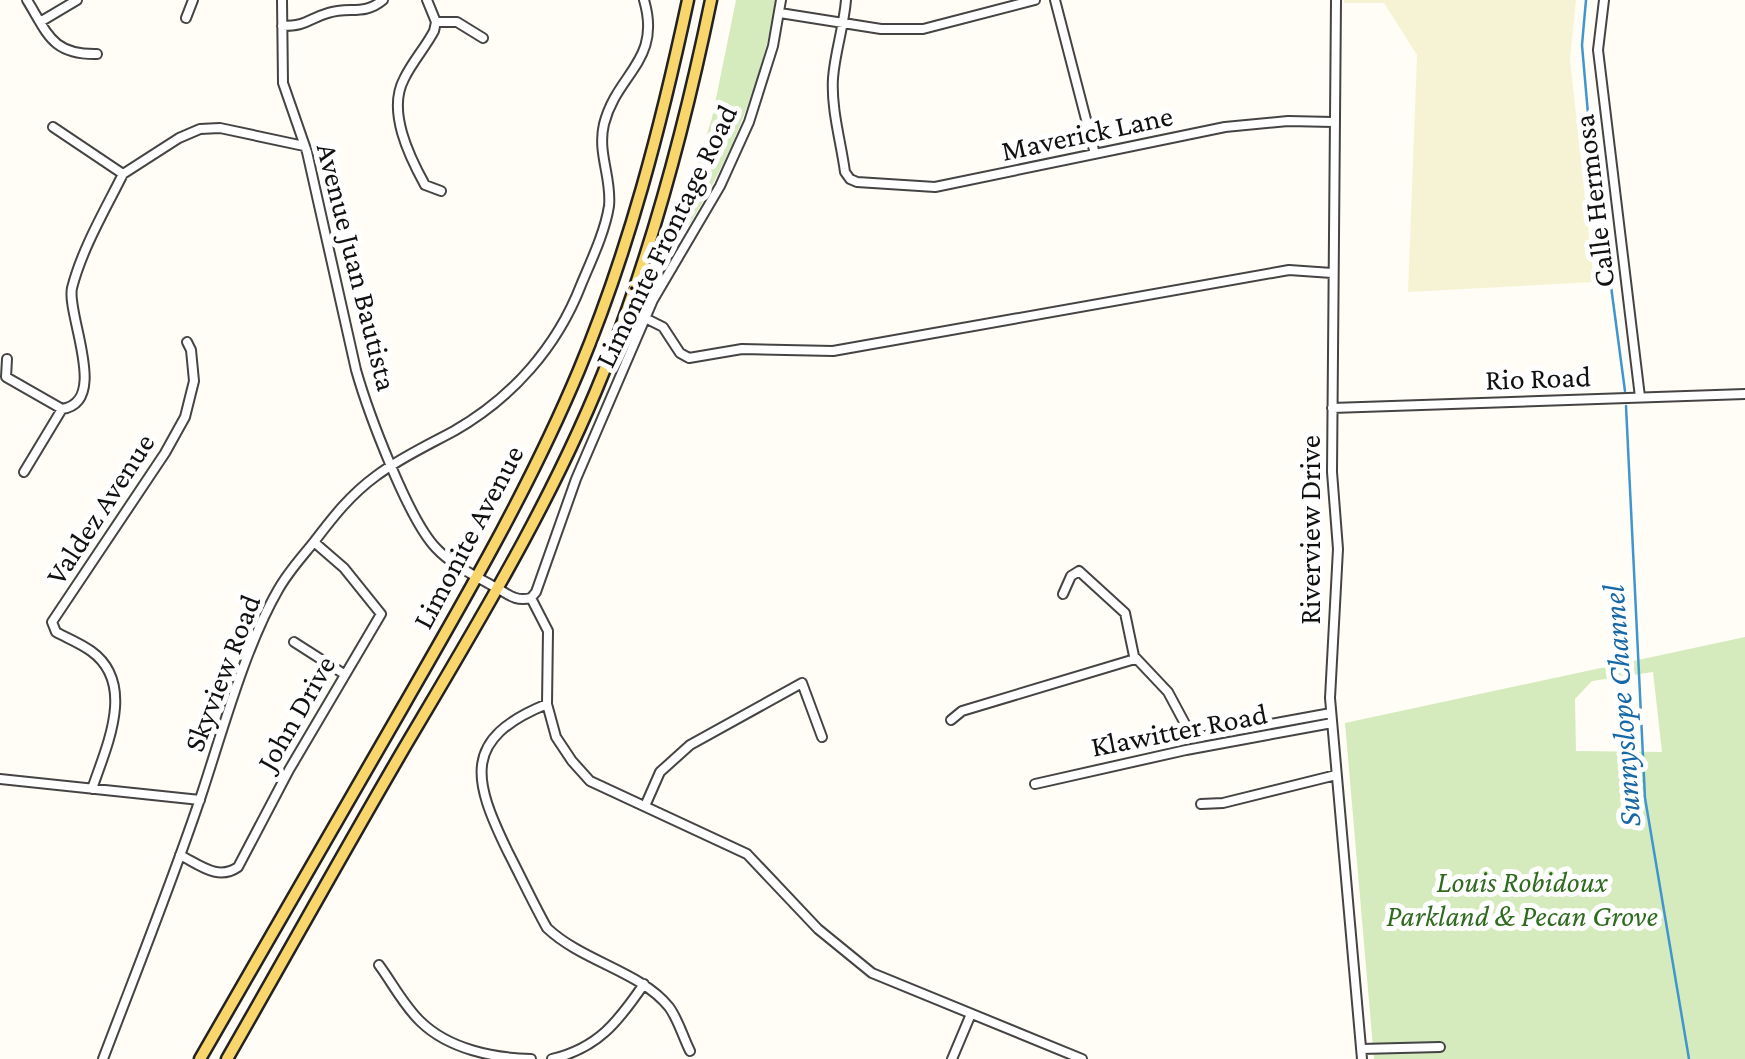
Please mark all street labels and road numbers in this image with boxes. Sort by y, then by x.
street label: Maverick Lane [998,98,1176,167]
street label: Limonite Frontage Road [588,99,744,373]
street label: Calle Hermosa [1566,112,1620,290]
street label: Avenue Juan Bautista [311,140,404,394]
street label: Rio Road [1485,359,1592,396]
street label: Valdez Avenue [39,427,161,590]
street label: Riverview Drive [1293,435,1326,625]
street label: Limonite Avenue [405,440,530,634]
street label: Skyview Road [176,590,268,756]
street label: John Drive [248,650,342,779]
street label: Klawitter Road [1088,696,1270,763]

